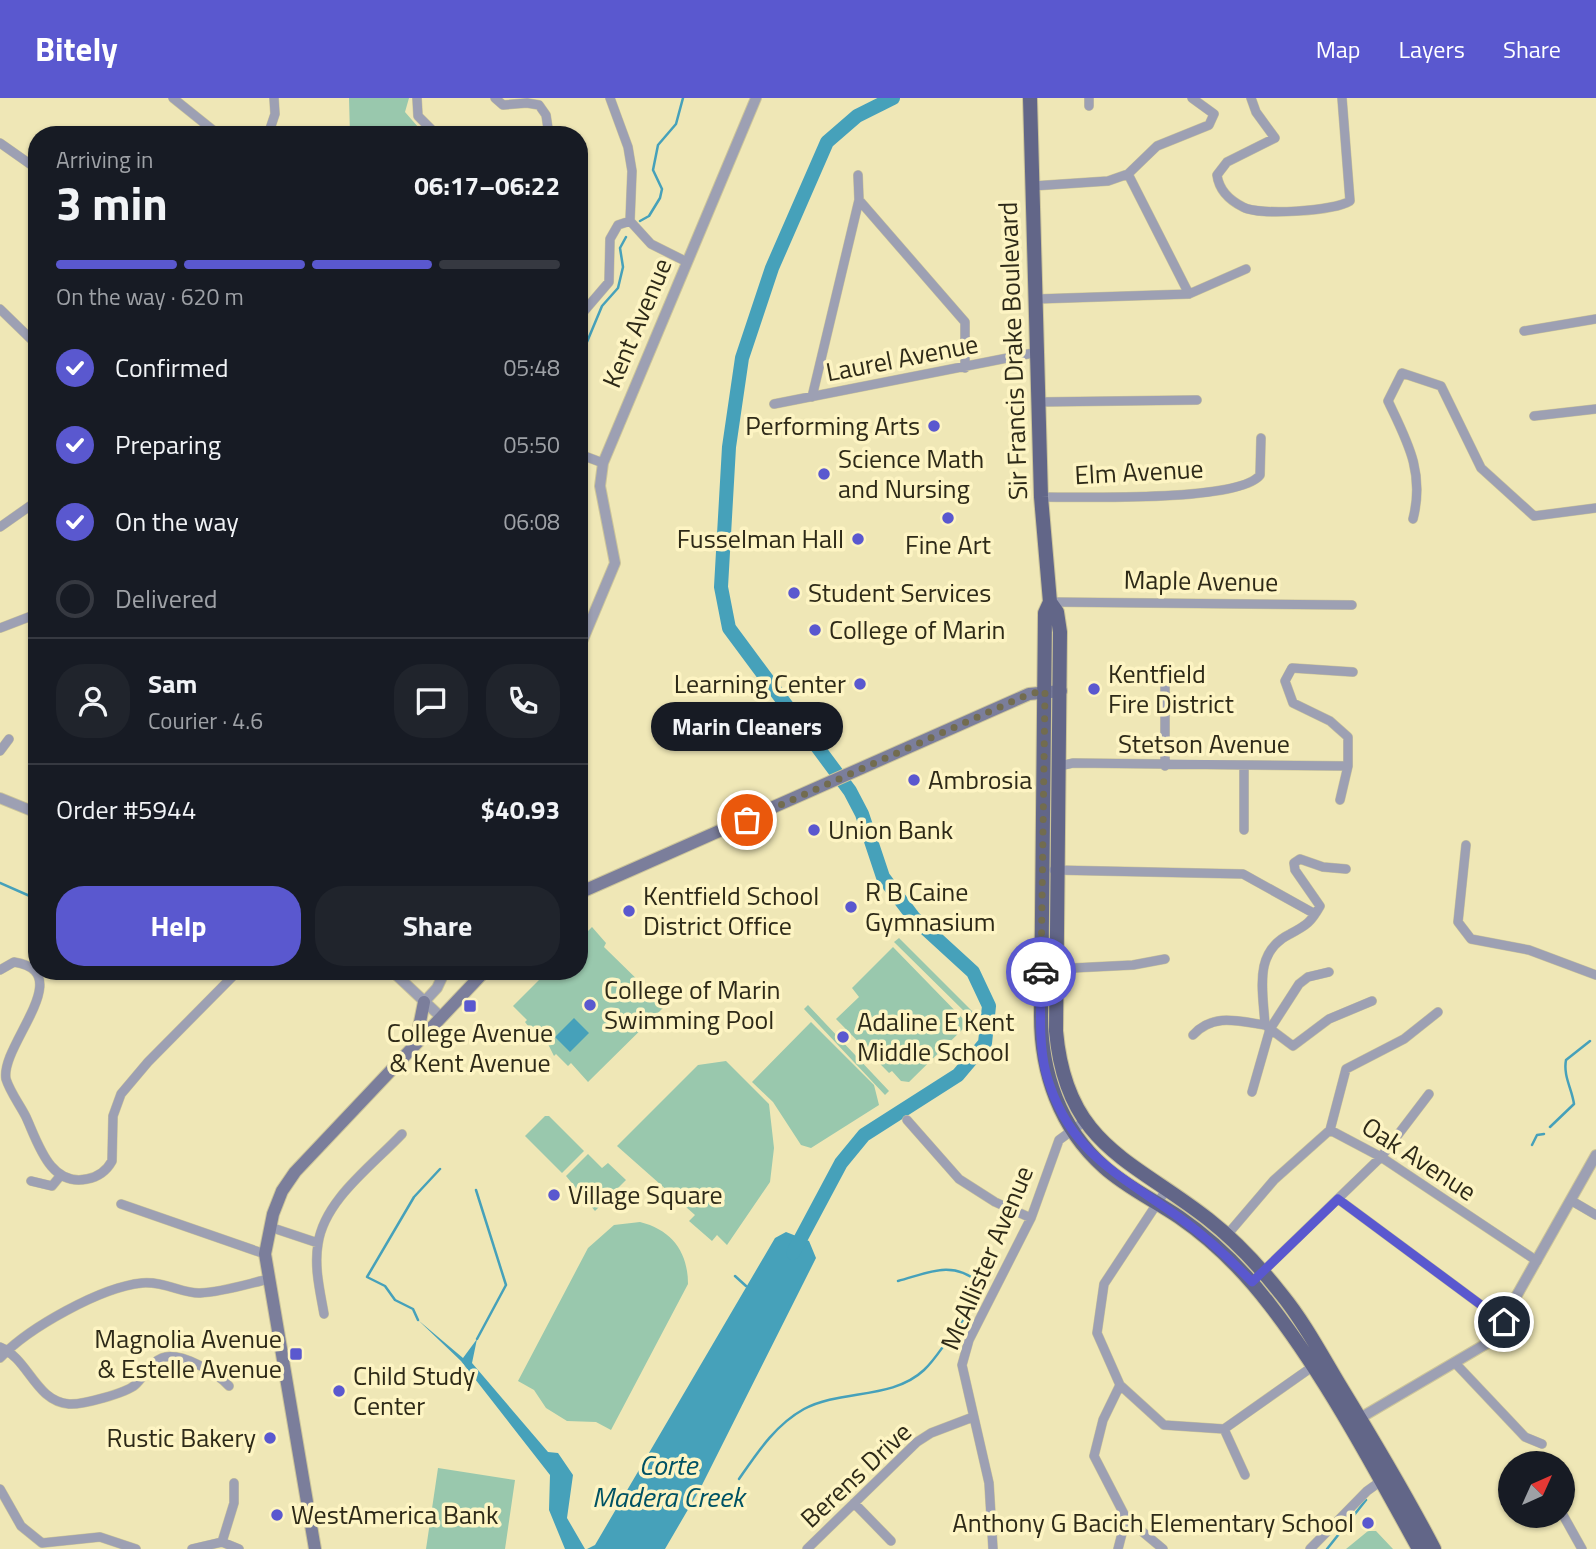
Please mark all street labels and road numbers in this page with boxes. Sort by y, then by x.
street label: Sir Francis Drake Boulevard [988,201,1037,501]
street label: Kent Avenue [592,252,681,394]
street label: Laurel Avenue [822,324,981,391]
street label: Elm Avenue [1073,449,1204,494]
street label: Maple Avenue [1123,560,1279,601]
street label: Stetson Avenue [1118,724,1290,763]
street label: Oak Avenue [1354,1107,1484,1210]
street label: McAllister Avenue [930,1160,1043,1356]
street label: Berens Drive [791,1413,920,1537]

